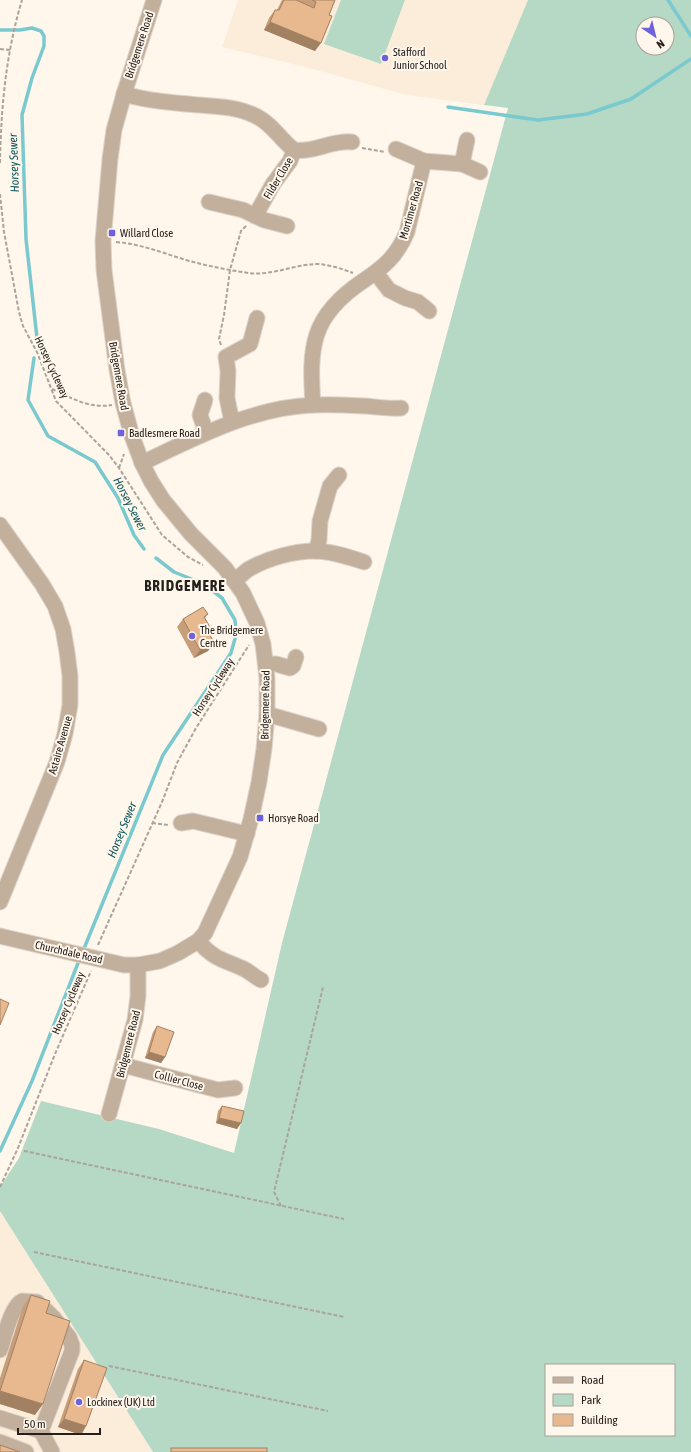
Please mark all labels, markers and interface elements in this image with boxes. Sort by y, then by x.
street label: Bridgemere Road [123,10,155,80]
north arrow [635,16,675,56]
text: N [655,37,667,51]
place label: Stafford Junior School [393,46,447,71]
marker: Stafford Junior School [380,53,390,63]
water label: Horsey Sewer [6,133,22,193]
street label: Filder Close [261,155,295,201]
street label: Mortimer Road [397,179,425,241]
place label: Willard Close [120,227,173,239]
marker: Willard Close [107,228,117,238]
street label: Horsey Cycleway [32,334,72,400]
street label: Bridgemere Road [107,341,131,411]
place label: Badlesmere Road [129,427,200,439]
marker: Badlesmere Road [116,428,126,438]
water label: Horsey Sewer [110,475,150,534]
district label: BRIDGEMERE [144,577,226,594]
place label: The Bridgemere Centre [200,624,263,649]
marker: The Bridgemere Centre [187,631,197,641]
street label: Horsey Cycleway [190,655,236,718]
street label: Bridgemere Road [258,670,272,740]
street label: Astaire Avenue [46,714,74,776]
water label: Horsey Sewer [105,800,140,860]
place label: Horsye Road [268,812,319,824]
marker: Horsye Road [255,813,265,823]
street label: Churchdale Road [34,938,104,966]
street label: Horsey Cycleway [49,969,87,1036]
street label: Bridgemere Road [114,1009,142,1079]
street label: Collier Close [153,1068,205,1092]
legend [545,1364,675,1436]
text: Road [581,1373,604,1387]
text: Park [581,1393,602,1407]
place label: Lockinex (UK) Ltd [87,1396,155,1408]
marker: Lockinex (UK) Ltd [74,1397,84,1407]
scale bar [18,1410,100,1436]
text: Building [581,1413,619,1427]
text: 50 m [24,1417,46,1431]

